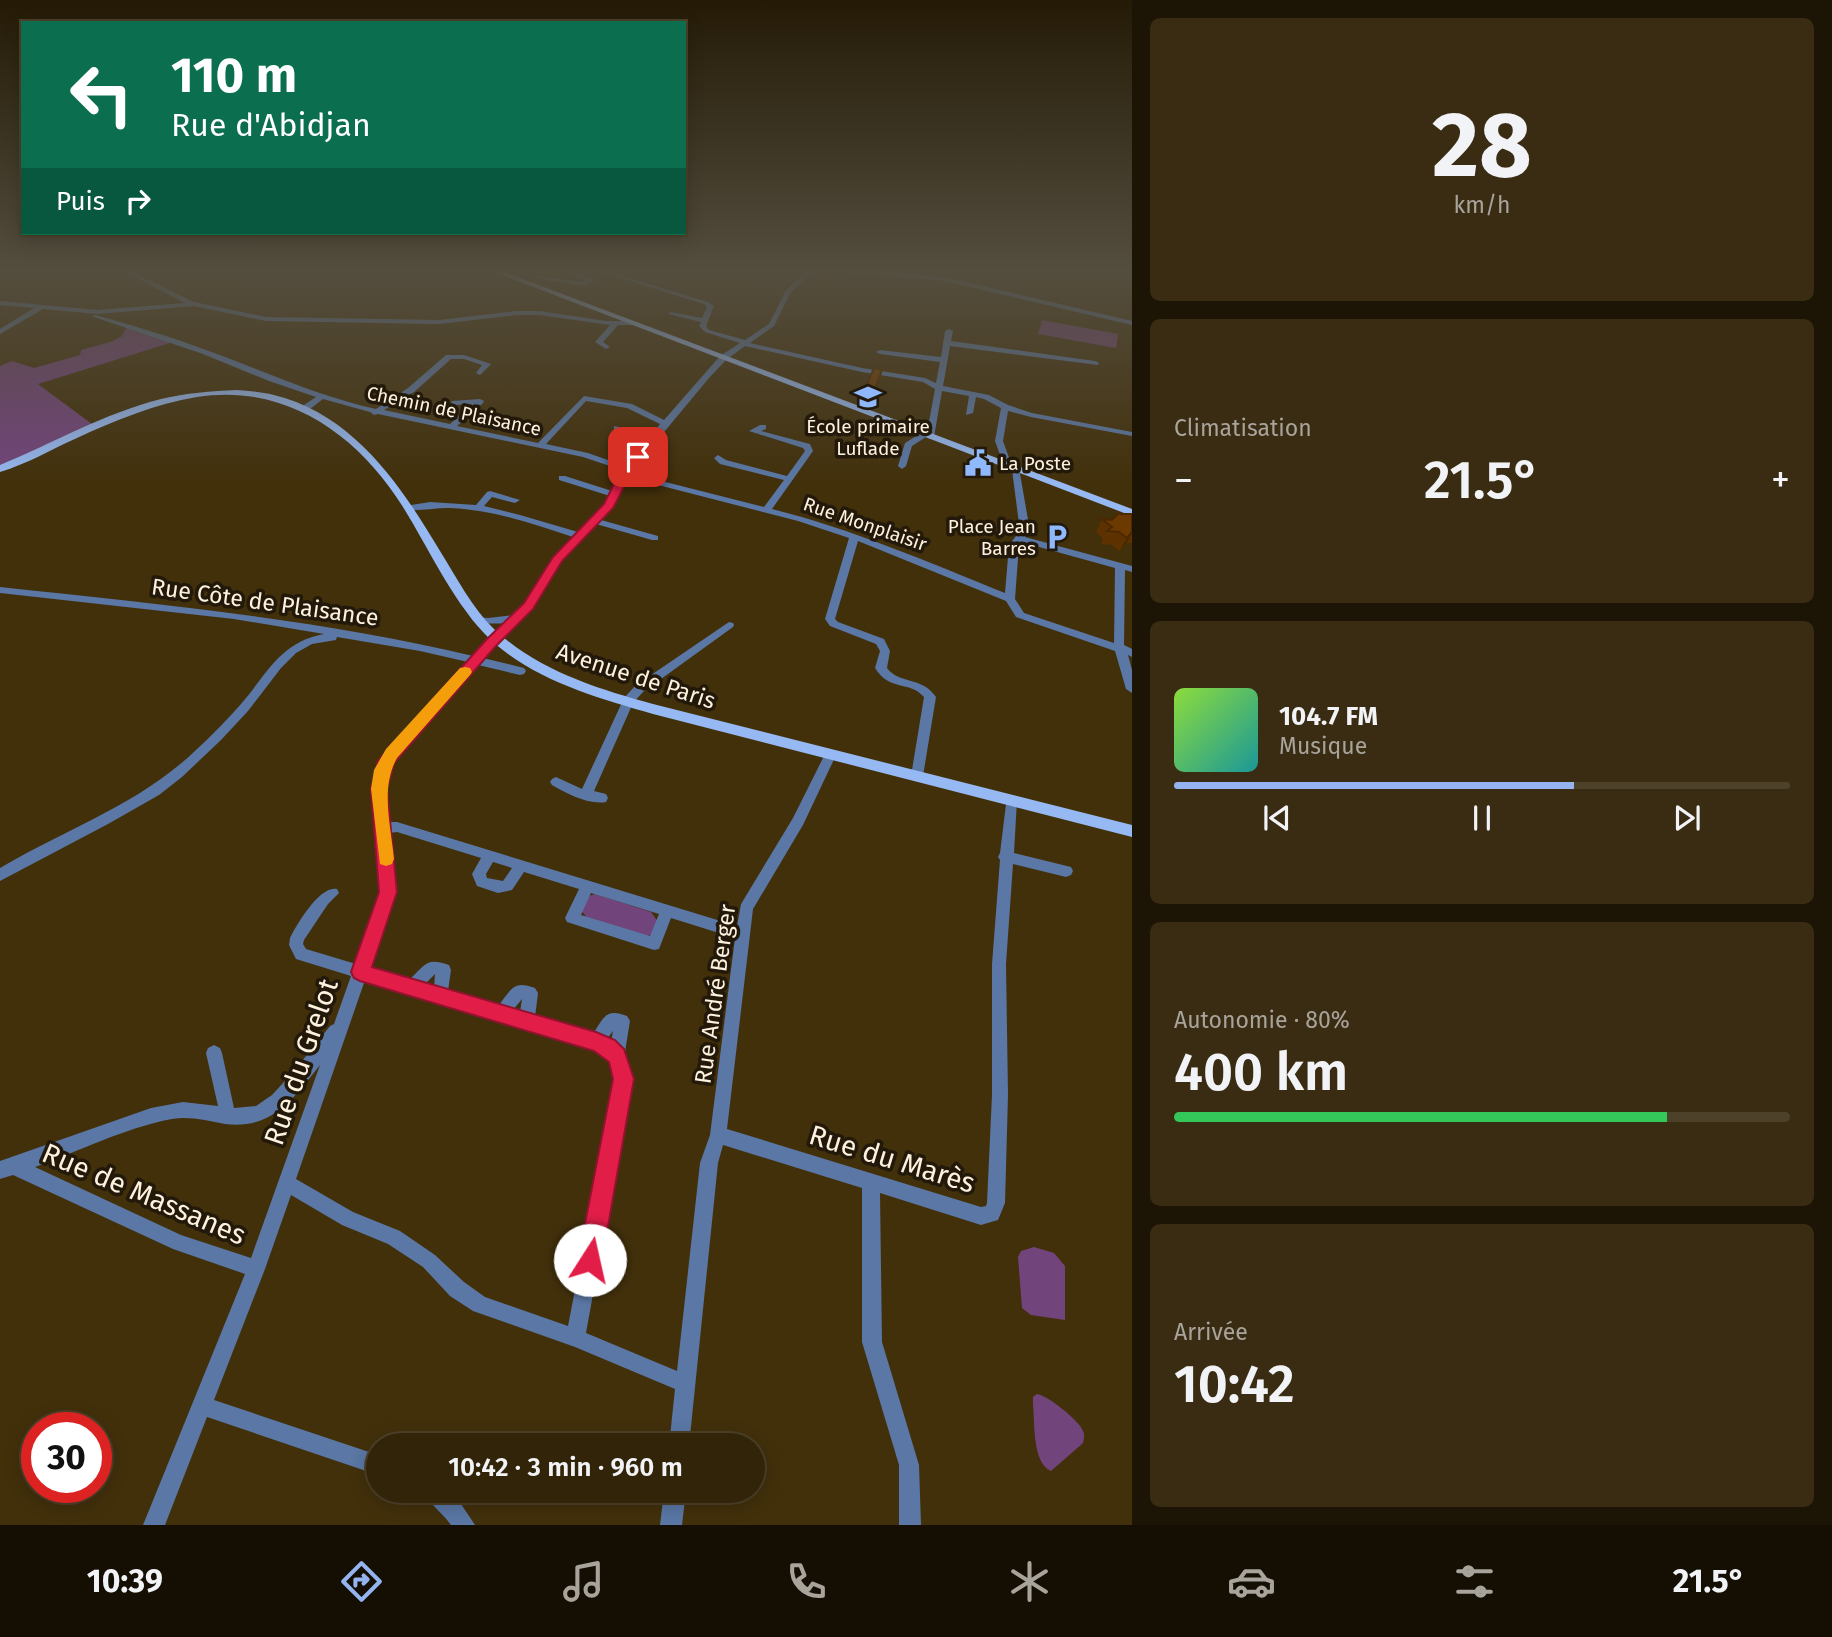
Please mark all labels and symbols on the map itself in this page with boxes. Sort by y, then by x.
street label: Chemin de Plaisance [365,381,543,441]
school or university icon: École primaire Luflade [853,382,883,412]
place label: École primaire Luflade [806,415,930,460]
pin [608,427,668,487]
public building icon: La Poste [963,448,993,478]
place label: La Poste [999,452,1071,475]
street label: Rue Monplaisir [800,492,930,556]
place label: Place Jean Barres [948,515,1036,560]
parking icon: Place Jean Barres [1042,522,1072,552]
street label: Rue Côte de Plaisance [150,572,380,632]
street label: Avenue de Paris [553,637,719,715]
street label: Rue André Berger [689,902,741,1086]
street label: Rue du Grelot [257,974,345,1150]
street label: Rue du Marès [805,1118,979,1200]
street label: Rue de Massanes [37,1136,251,1252]
position arrow [553,1223,627,1297]
speed limit sign: 30 [21,1412,112,1503]

